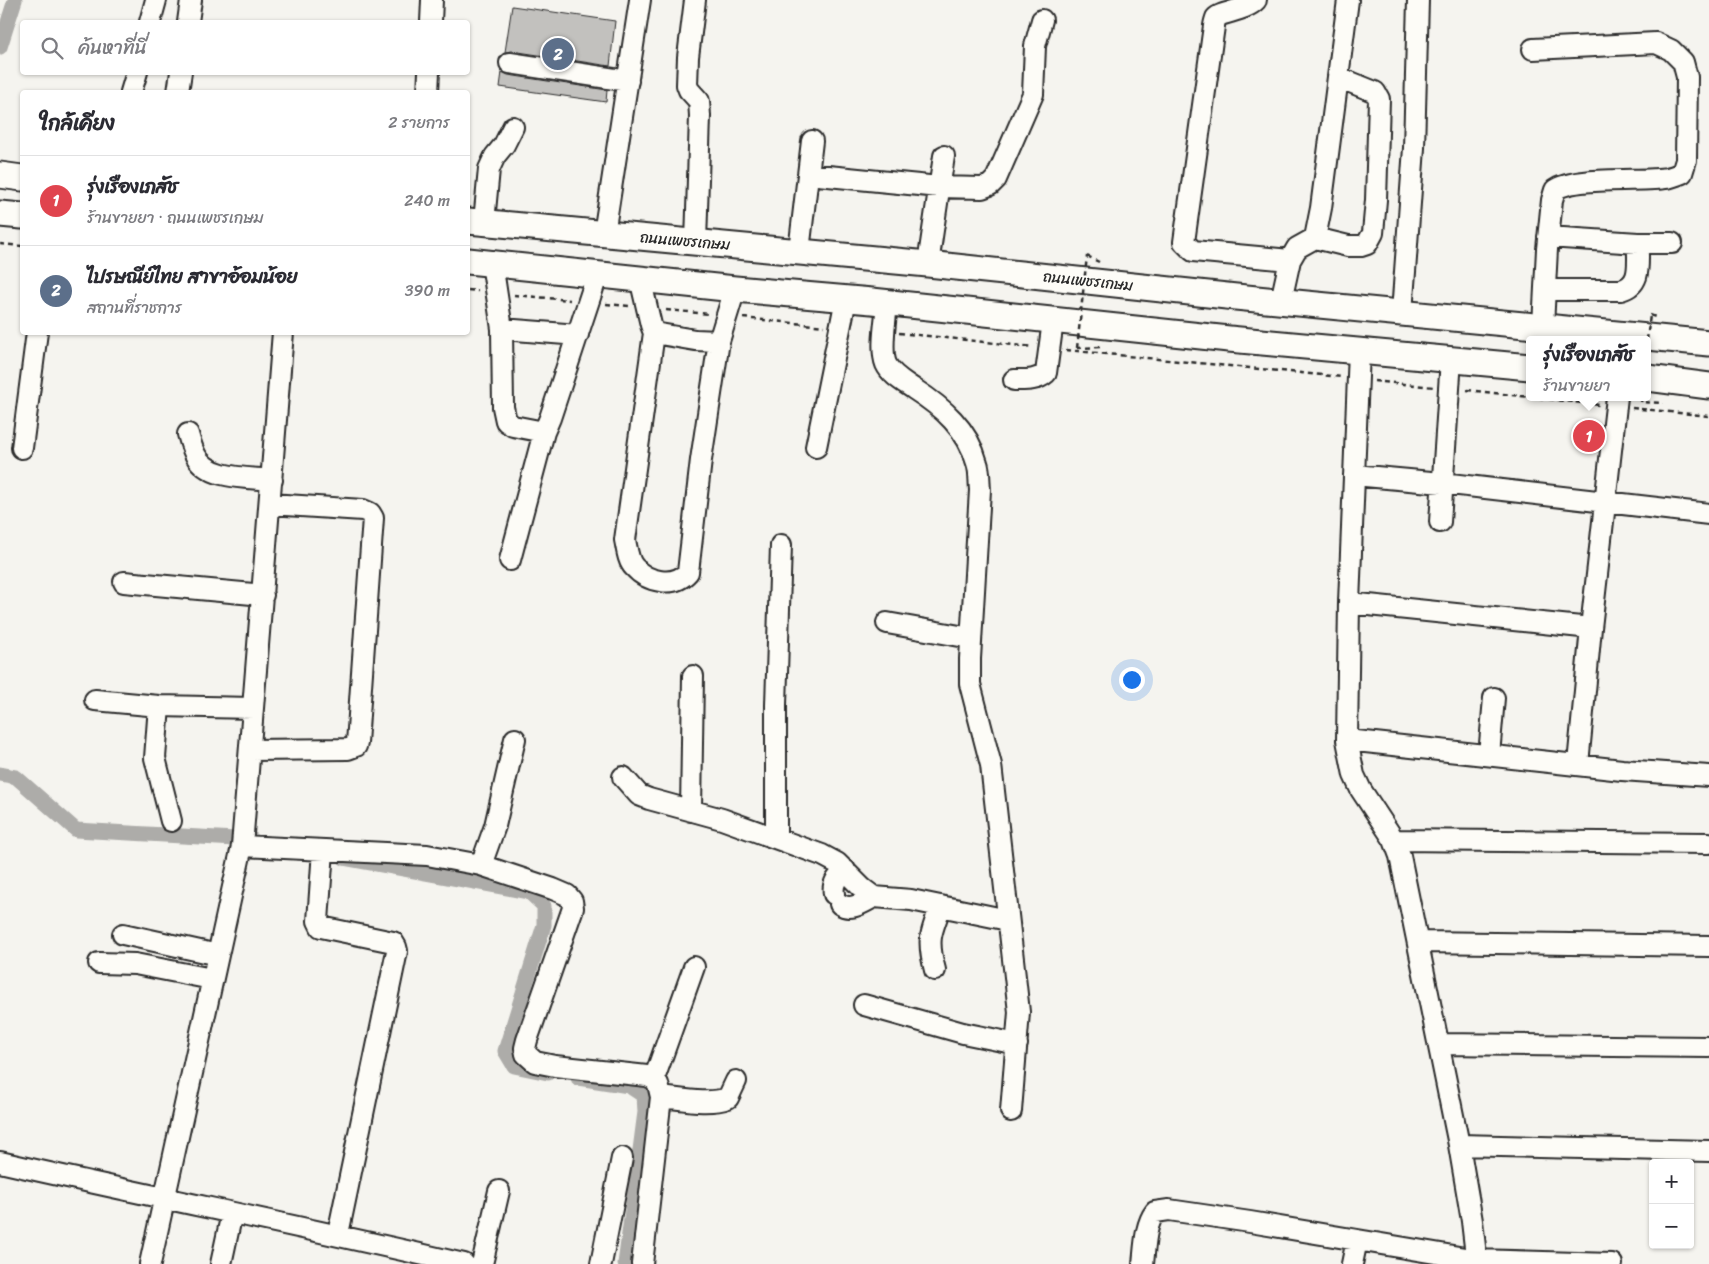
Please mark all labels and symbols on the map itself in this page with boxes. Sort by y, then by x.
pin: 2 [542,35,574,73]
street label: ถนนเพชรเกษม [639,224,732,258]
street label: ถนนเพชรเกษม [1042,263,1135,299]
pin: 1 [1573,417,1605,455]
your location [1119,667,1145,693]

